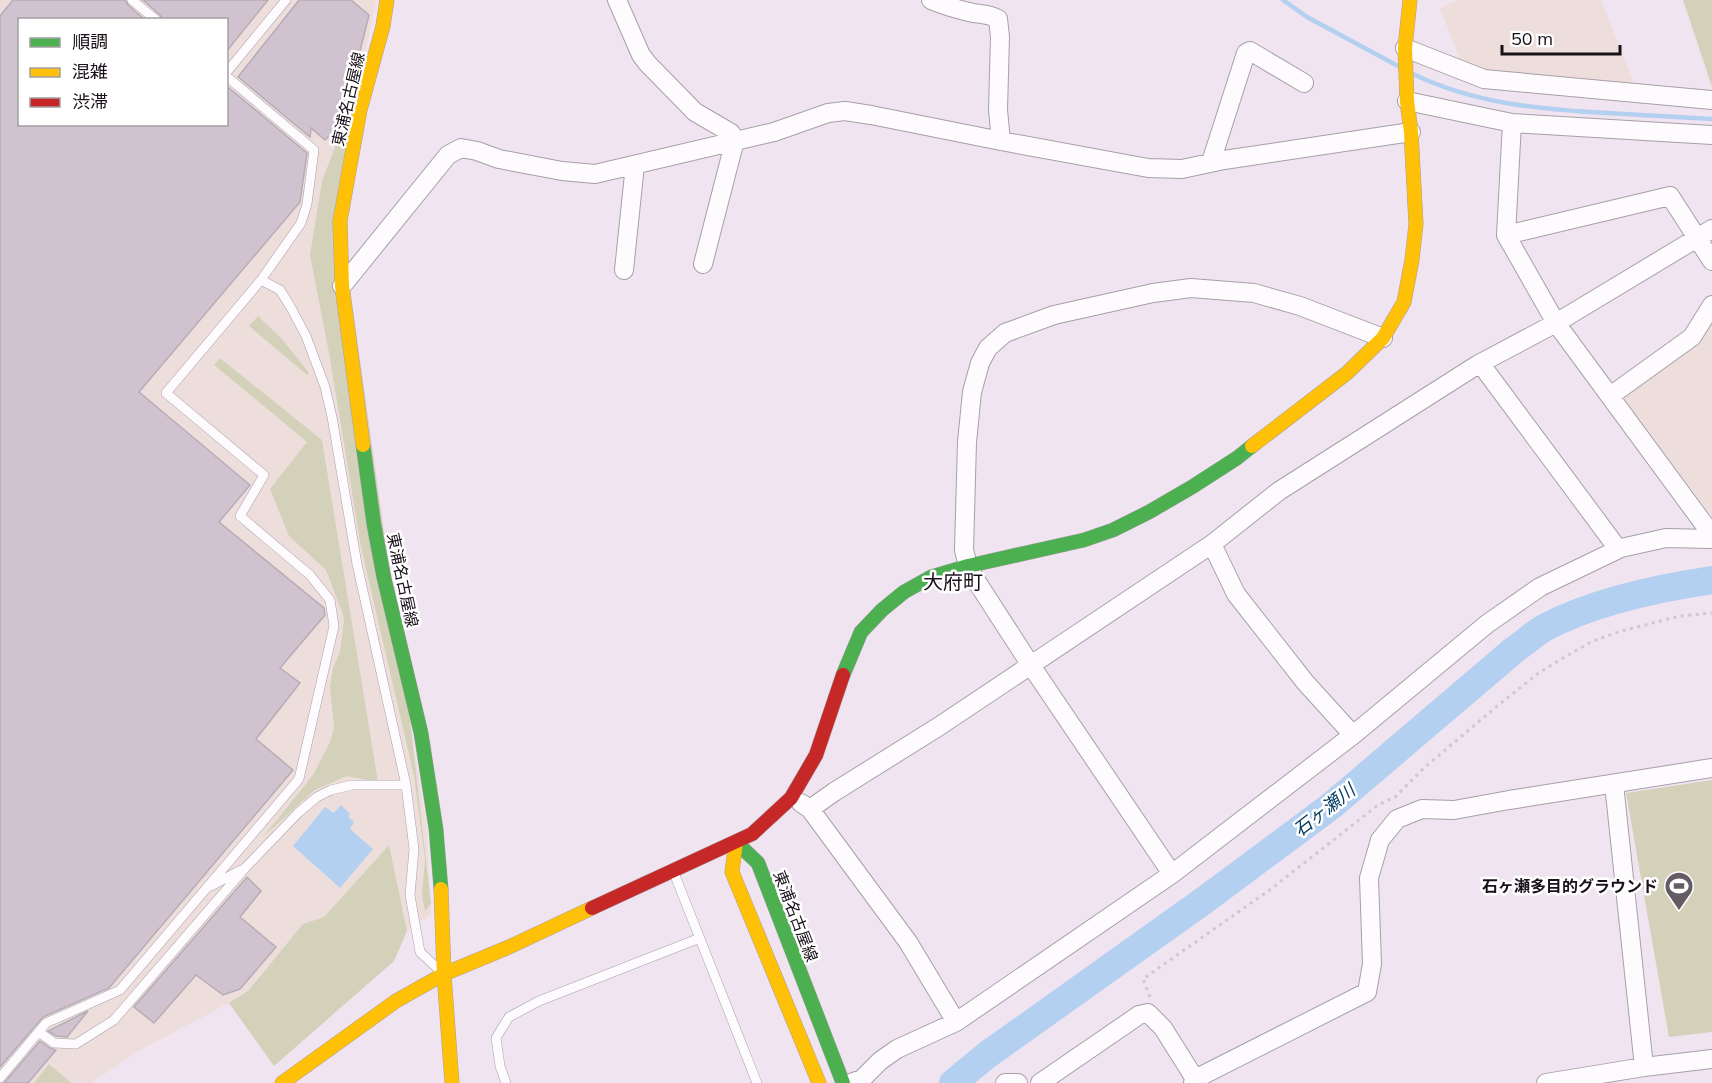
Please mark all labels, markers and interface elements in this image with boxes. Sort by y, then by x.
legend [18,18,228,126]
scale bar [1502,18,1620,56]
text: 50 m [1511,27,1553,50]
text: 順調 [72,30,108,53]
street label: 東浦名古屋線 [327,50,369,148]
text: 混雑 [72,60,108,83]
text: 渋滞 [72,90,108,113]
street label: 東浦名古屋線 [383,531,423,629]
district label: 大府町 [923,569,983,594]
water label: 石ヶ瀬川 [1289,778,1361,841]
street label: 東浦名古屋線 [769,868,823,964]
sports icon: 石ヶ瀬多目的グラウンド [1663,870,1695,912]
place label: 石ヶ瀬多目的グラウンド [1482,876,1658,896]

